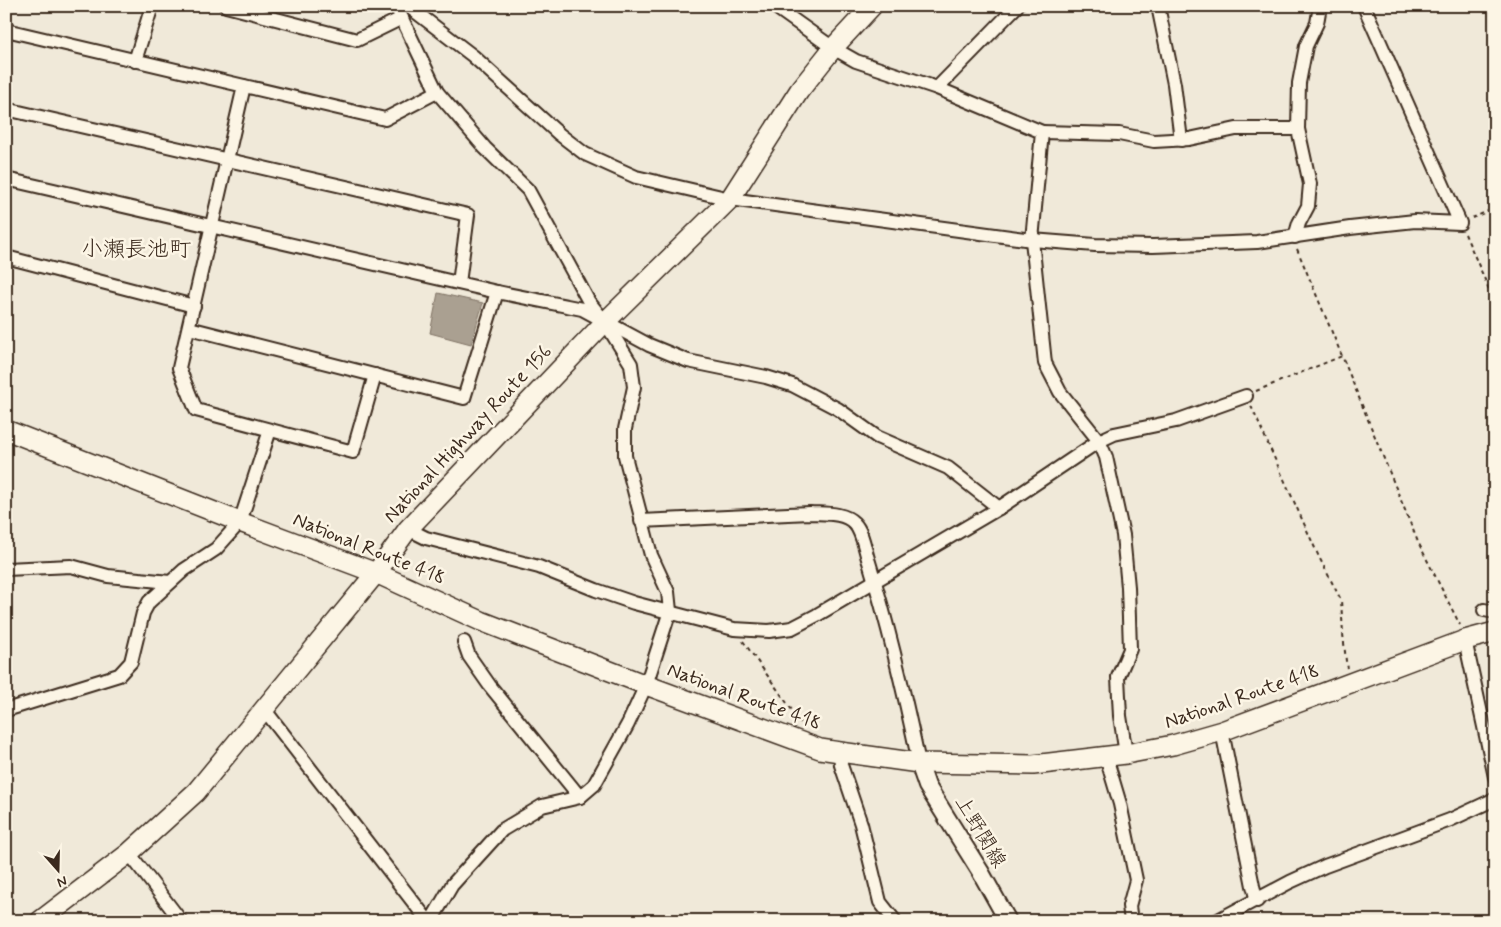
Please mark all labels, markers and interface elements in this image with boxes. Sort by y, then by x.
district label: 小瀬長池町 [81,236,191,264]
street label: National Highway Route 156 [378,339,558,529]
street label: National Route 418 [289,506,449,592]
street label: National Route 418 [663,657,825,737]
street label: National Route 418 [1161,658,1323,736]
street label: 上野関線 [948,791,1012,873]
north arrow [32,844,82,894]
text: N [55,871,70,891]

